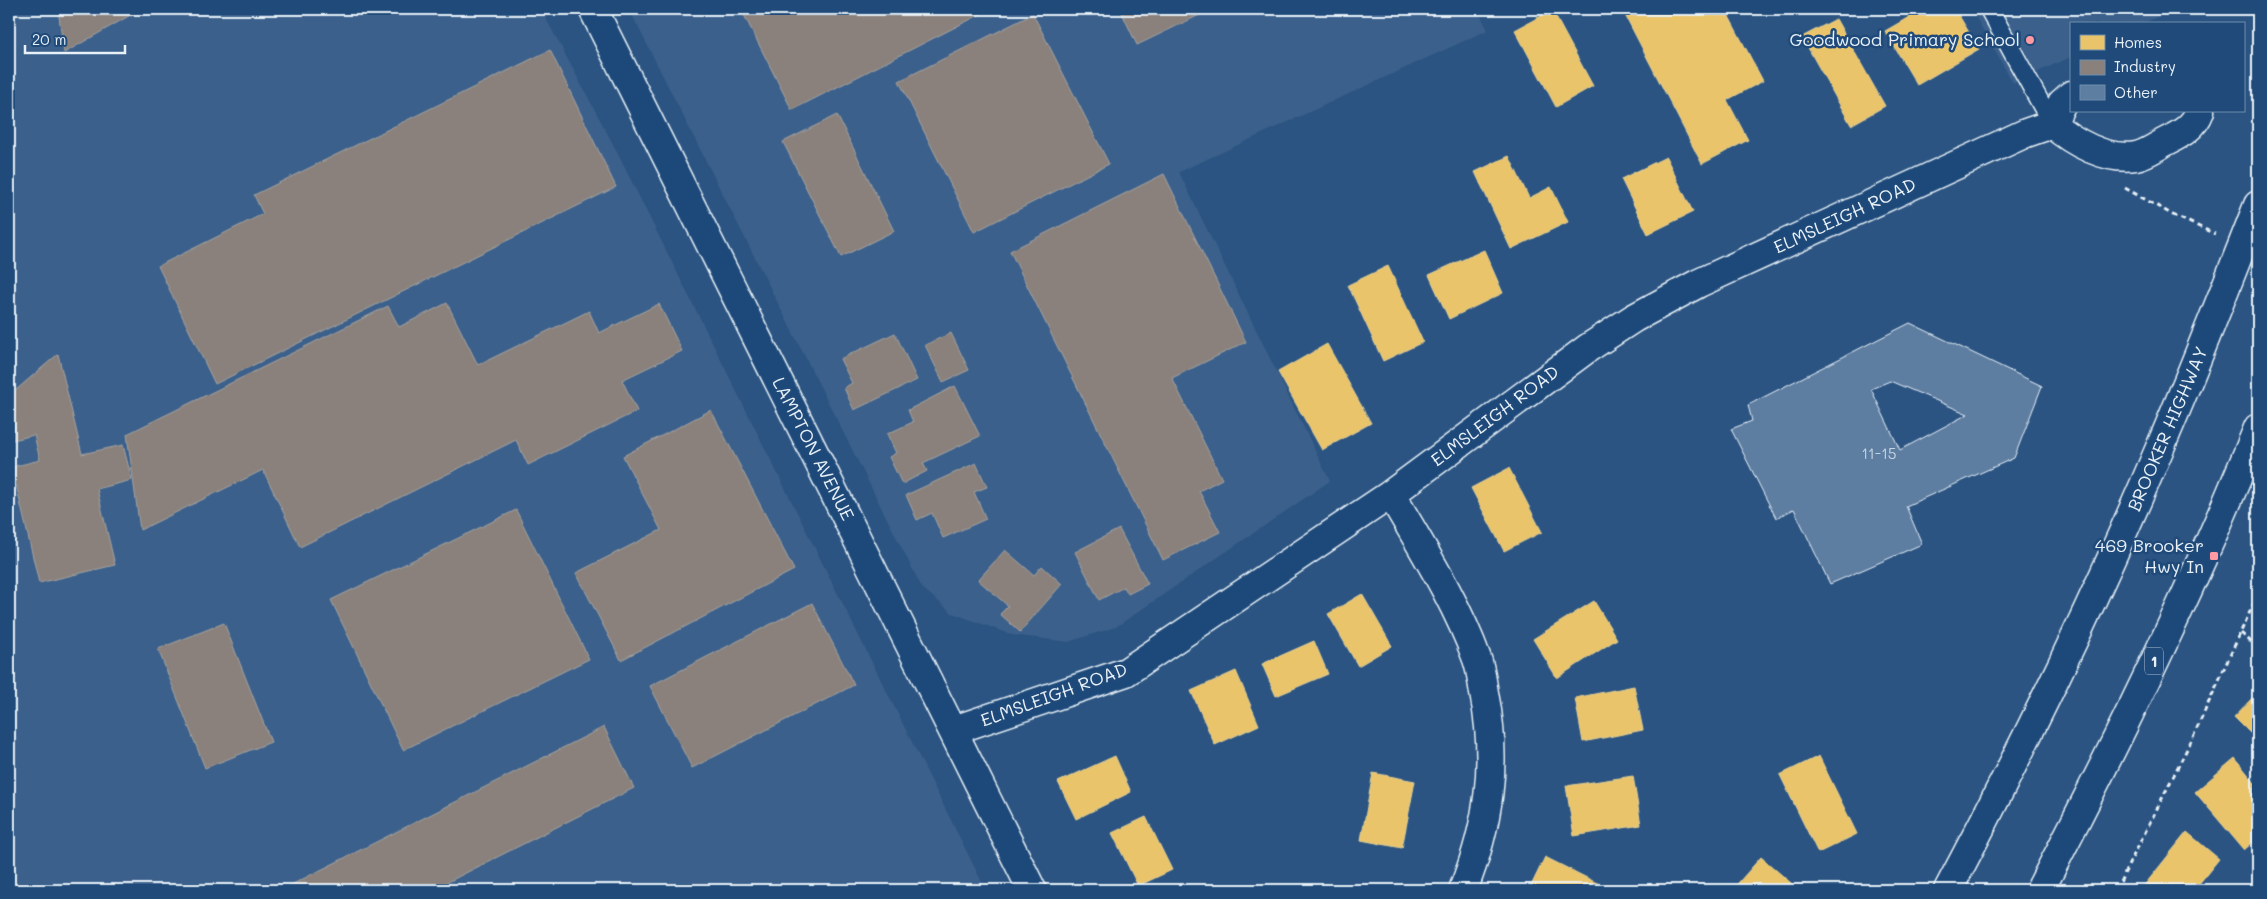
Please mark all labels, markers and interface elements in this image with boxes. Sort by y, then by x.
scale bar [25,22,125,54]
legend [2070,22,2244,112]
place label: Goodwood Primary School [1789,27,2020,51]
text: 20 m [32,29,66,49]
text: Homes [2114,32,2162,52]
marker: Goodwood Primary School [2024,34,2036,46]
text: Industry [2114,56,2176,76]
text: Other [2114,82,2158,102]
street label: ELMSLEIGH ROAD [1770,172,1920,259]
street label: BROOKER HIGHWAY [2122,343,2213,515]
street label: ELMSLEIGH ROAD [1425,359,1563,471]
street label: LAMPTON AVENUE [767,373,860,524]
house number: 11-15 [1861,443,1897,463]
place label: 469 Brooker Hwy In [2095,533,2204,578]
marker: 469 Brooker Hwy In [2208,550,2220,562]
road number: 1 [2145,648,2163,674]
street label: ELMSLEIGH ROAD [977,656,1130,732]

